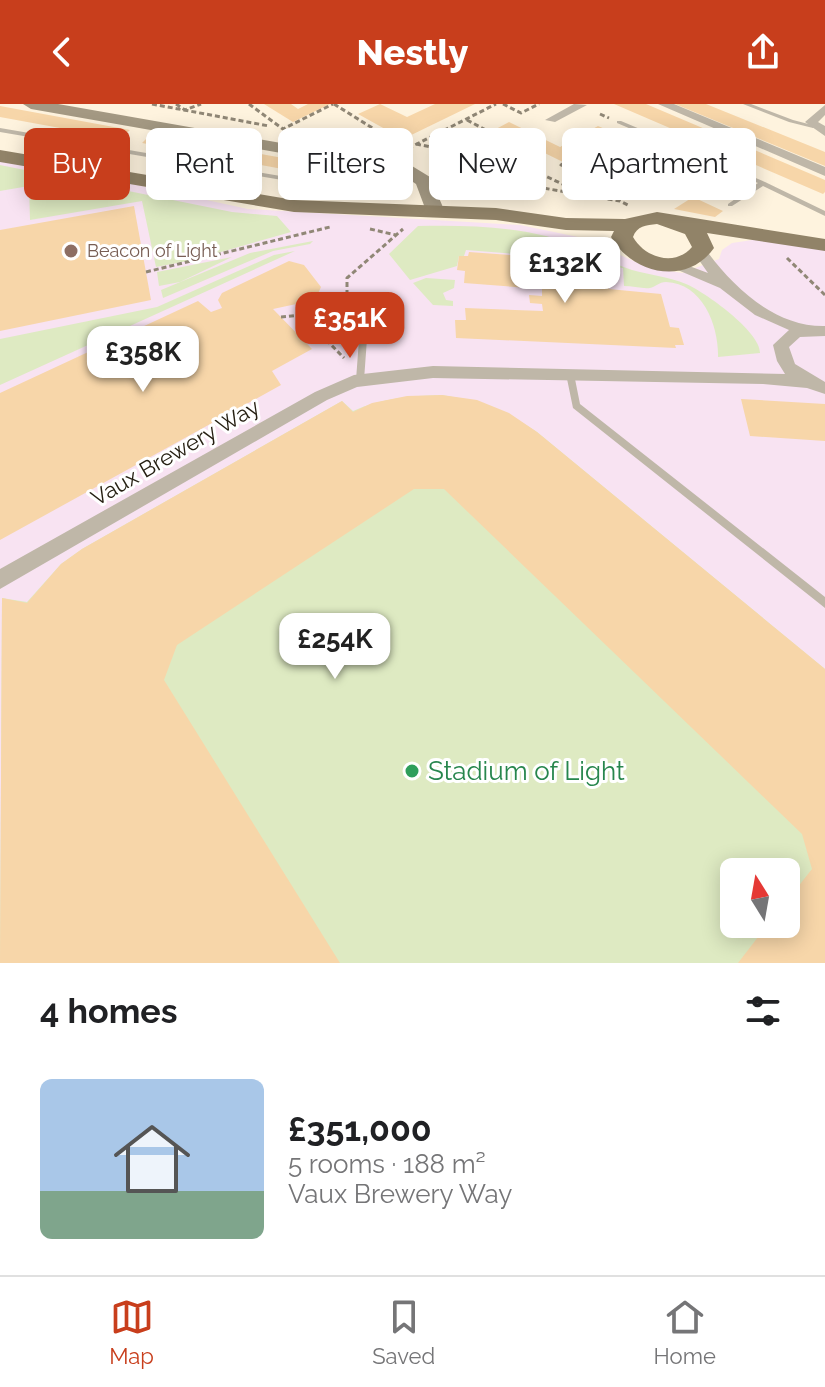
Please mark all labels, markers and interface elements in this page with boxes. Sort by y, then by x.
icon: back [40,30,84,74]
icon: share [741,30,785,74]
text: Nestly [357,31,468,73]
chip: Buy [24,128,130,200]
chip: Rent [146,128,262,200]
chip: Filters [278,128,413,200]
chip: New [429,128,546,200]
chip: Apartment [562,128,756,200]
pin: £132K [509,237,621,305]
place label: Beacon of Light [87,240,218,261]
marker: Beacon of Light [62,242,80,260]
text: £132K [528,248,602,278]
pin: £351K [294,292,406,360]
text: £351K [313,303,387,333]
pin: £358K [87,326,199,394]
text: £358K [105,337,181,367]
street label: Vaux Brewery Way [86,393,264,511]
pin: £254K [279,613,391,681]
text: £254K [297,624,373,654]
place label: Stadium of Light [428,756,625,786]
marker: Stadium of Light [403,762,421,780]
north arrow [720,858,800,938]
map controls [720,858,800,938]
icon: filters [741,989,785,1033]
text: 4 homes [40,991,178,1031]
text: £351,000 [288,1109,432,1149]
icon: home [104,1111,200,1207]
text: 5 rooms · 188 m² [288,1149,486,1179]
text: Vaux Brewery Way [288,1179,512,1209]
tab: Map [109,1295,154,1369]
tab: Saved [372,1295,435,1369]
tab: Home [654,1295,716,1369]

